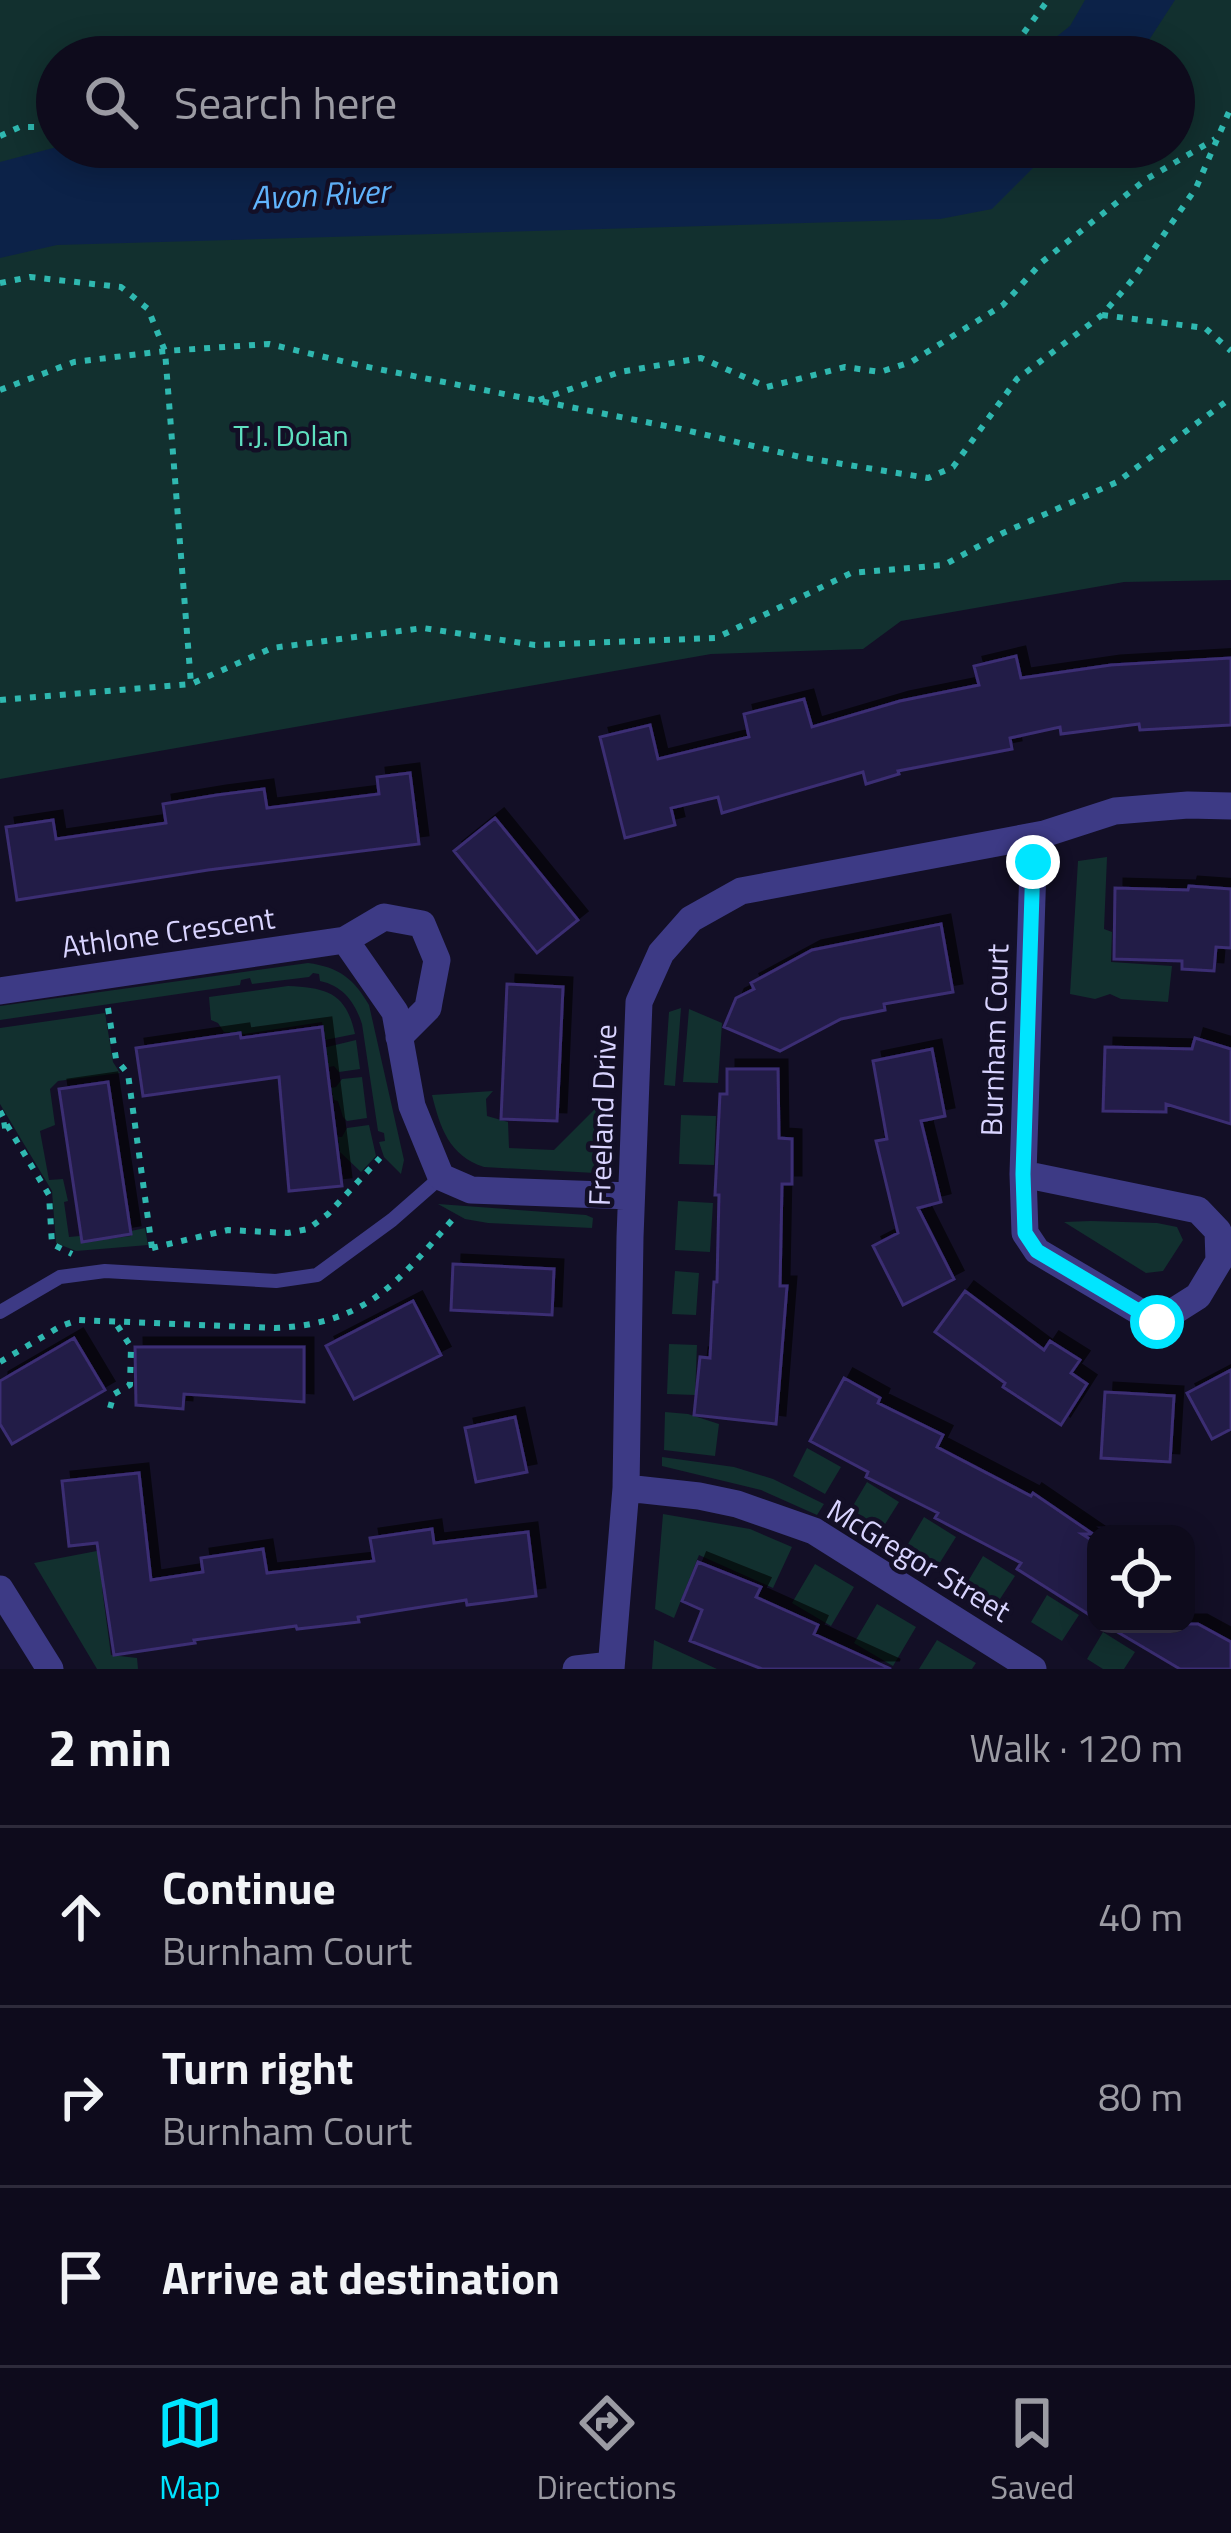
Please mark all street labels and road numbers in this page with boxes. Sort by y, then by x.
street label: Athlone Crescent [58,894,278,970]
street label: Burnham Court [968,943,1020,1137]
street label: Freeland Drive [576,1023,628,1207]
street label: McGregor Street [818,1487,1020,1633]

